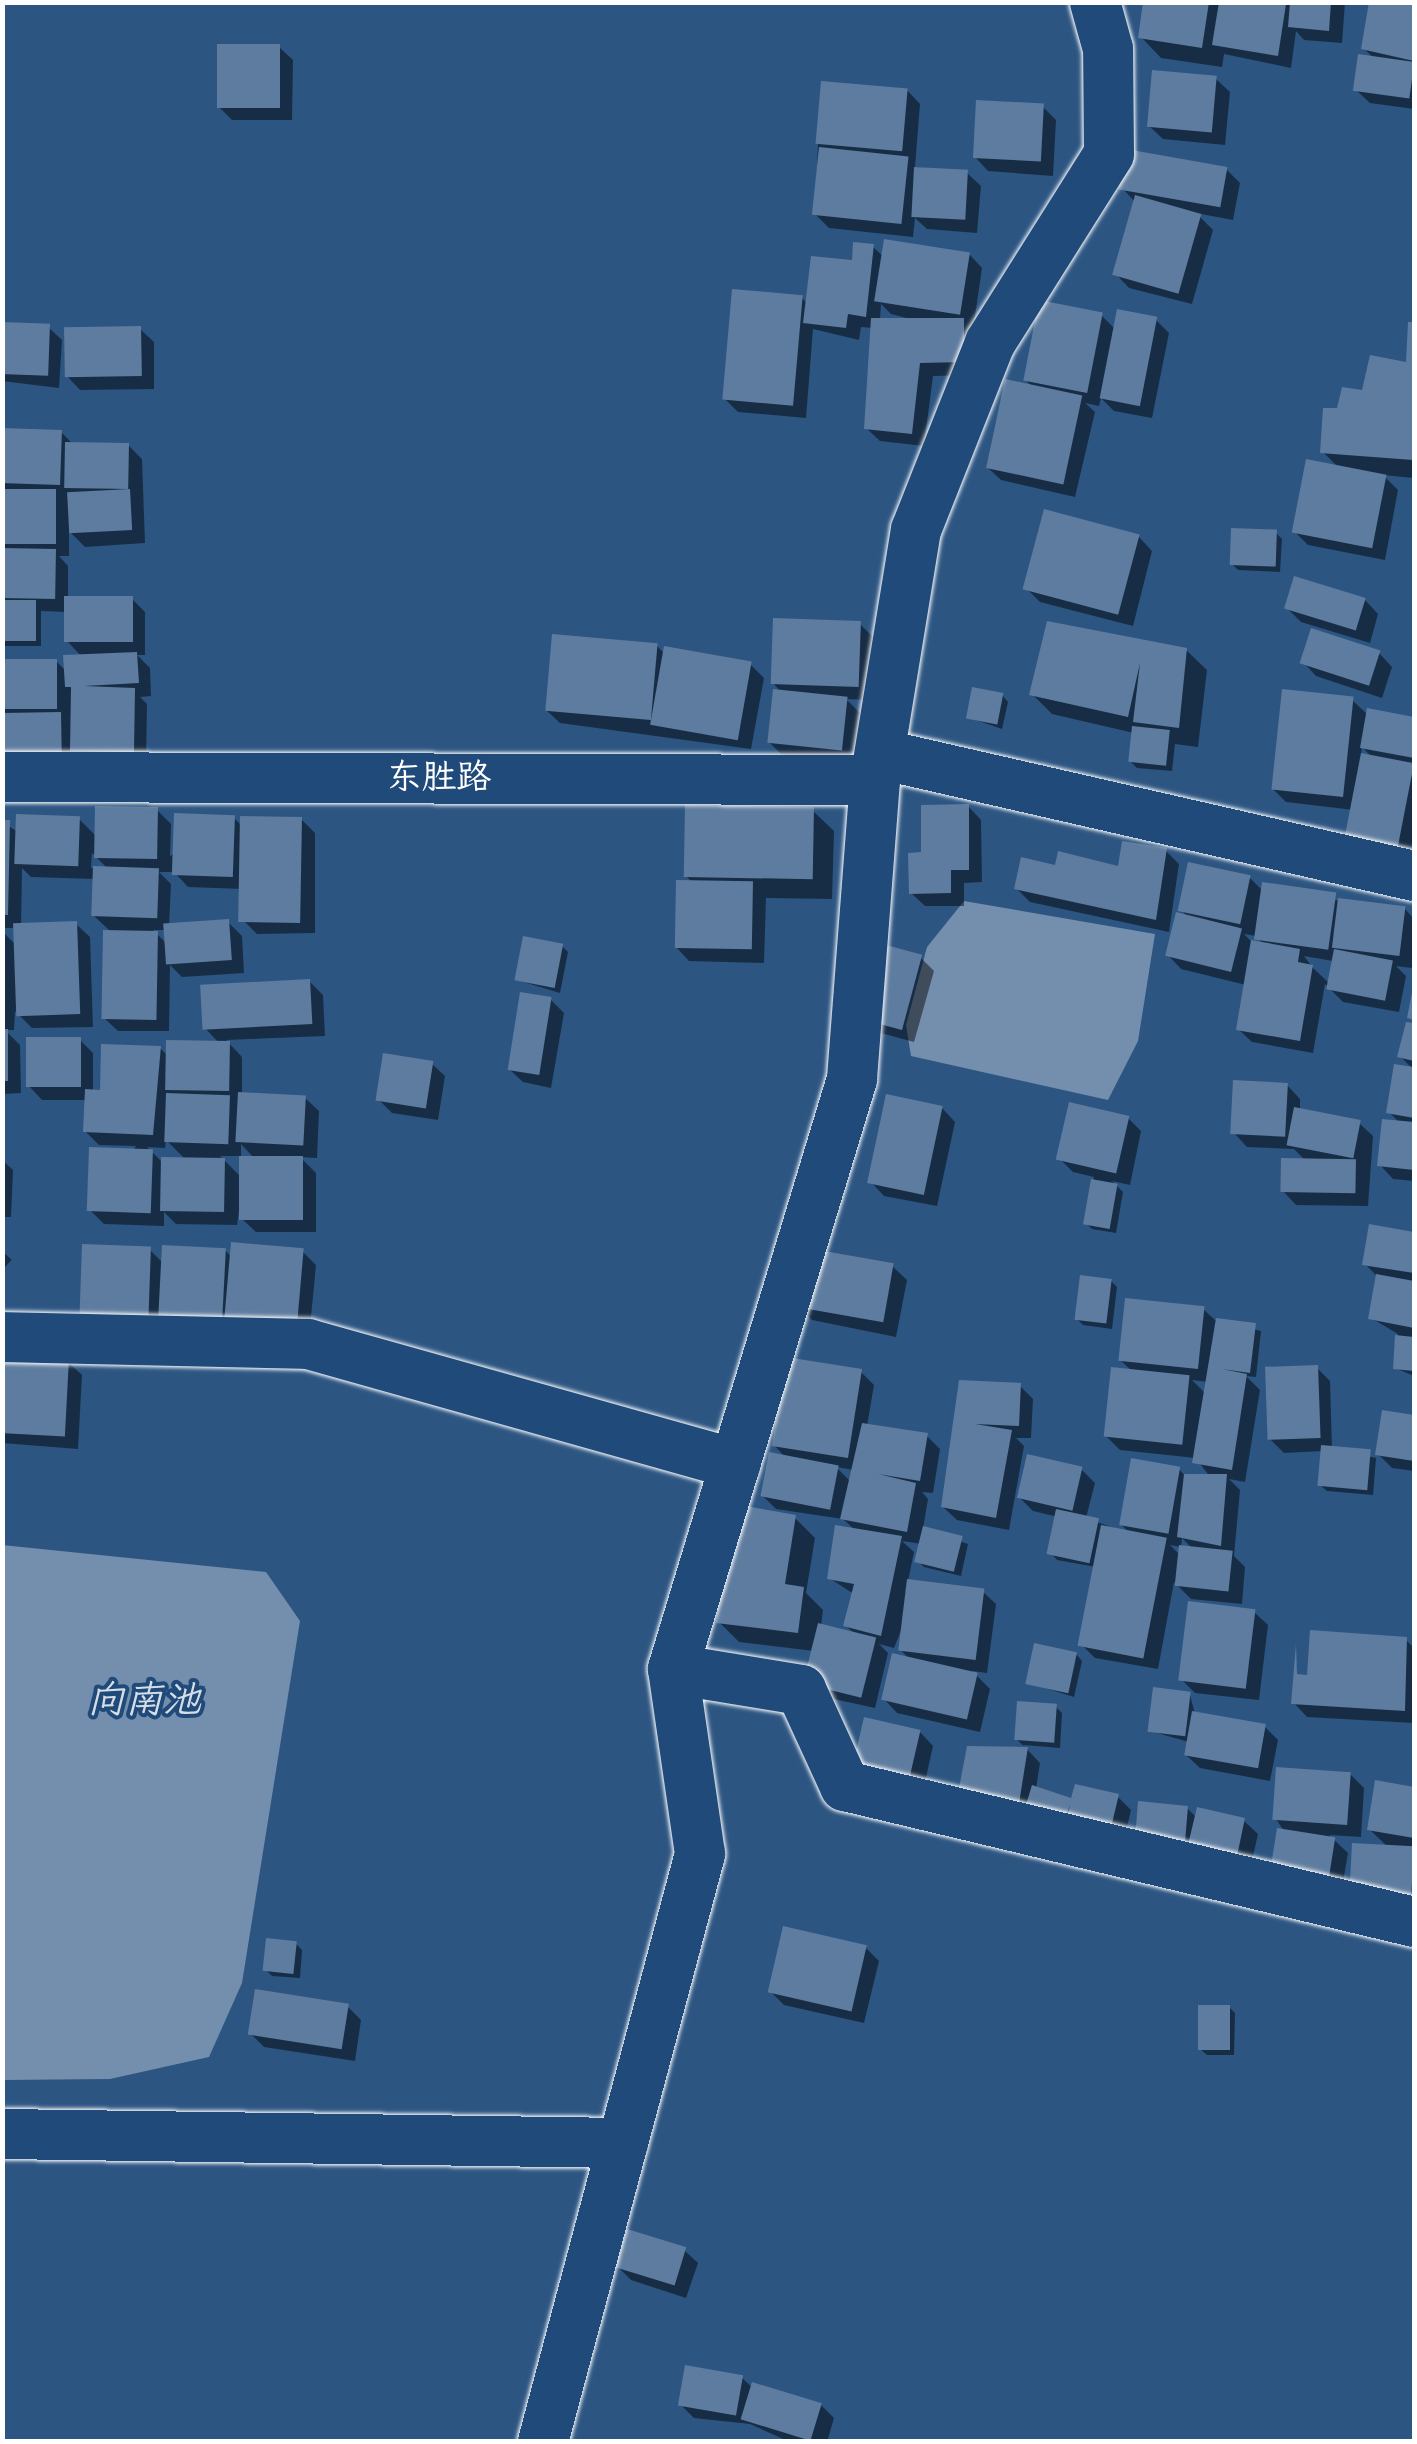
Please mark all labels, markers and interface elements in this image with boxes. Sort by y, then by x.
street label: 东胜路 [387,758,491,800]
water label: 向南池 [87,1680,201,1726]

